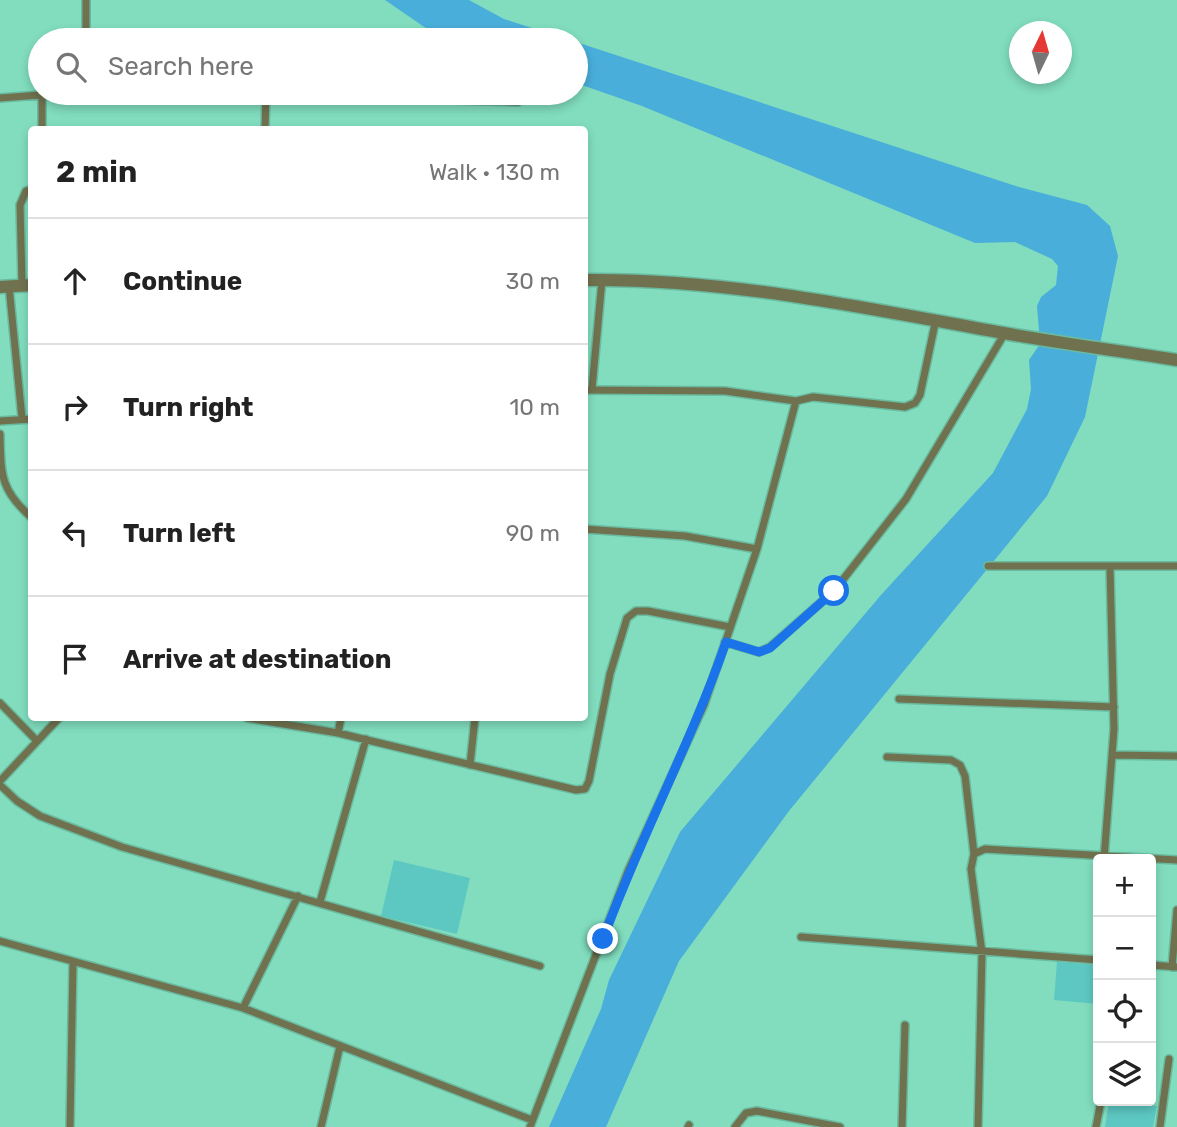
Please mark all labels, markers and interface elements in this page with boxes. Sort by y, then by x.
north arrow [1009,21,1072,84]
search box [28,28,588,105]
icon: search [52,48,90,86]
text: Search here [108,51,254,82]
text: 2 min [56,154,137,190]
text: Walk · 130 m [429,158,560,186]
icon: ahead [56,262,94,300]
text: Continue [123,266,242,297]
text: 30 m [505,267,560,295]
icon: right [56,388,94,426]
text: Turn right [123,392,253,423]
text: 10 m [509,393,560,421]
icon: left [56,514,94,552]
text: Turn left [123,518,235,549]
text: 90 m [506,519,560,547]
route start [818,575,849,606]
icon: arrive [56,640,94,678]
text: Arrive at destination [123,644,391,675]
map controls [1093,854,1156,1106]
button: + [1093,854,1156,917]
button: − [1093,917,1156,980]
route end [587,923,618,954]
button: locate [1093,980,1156,1043]
button: layers [1093,1043,1156,1106]

